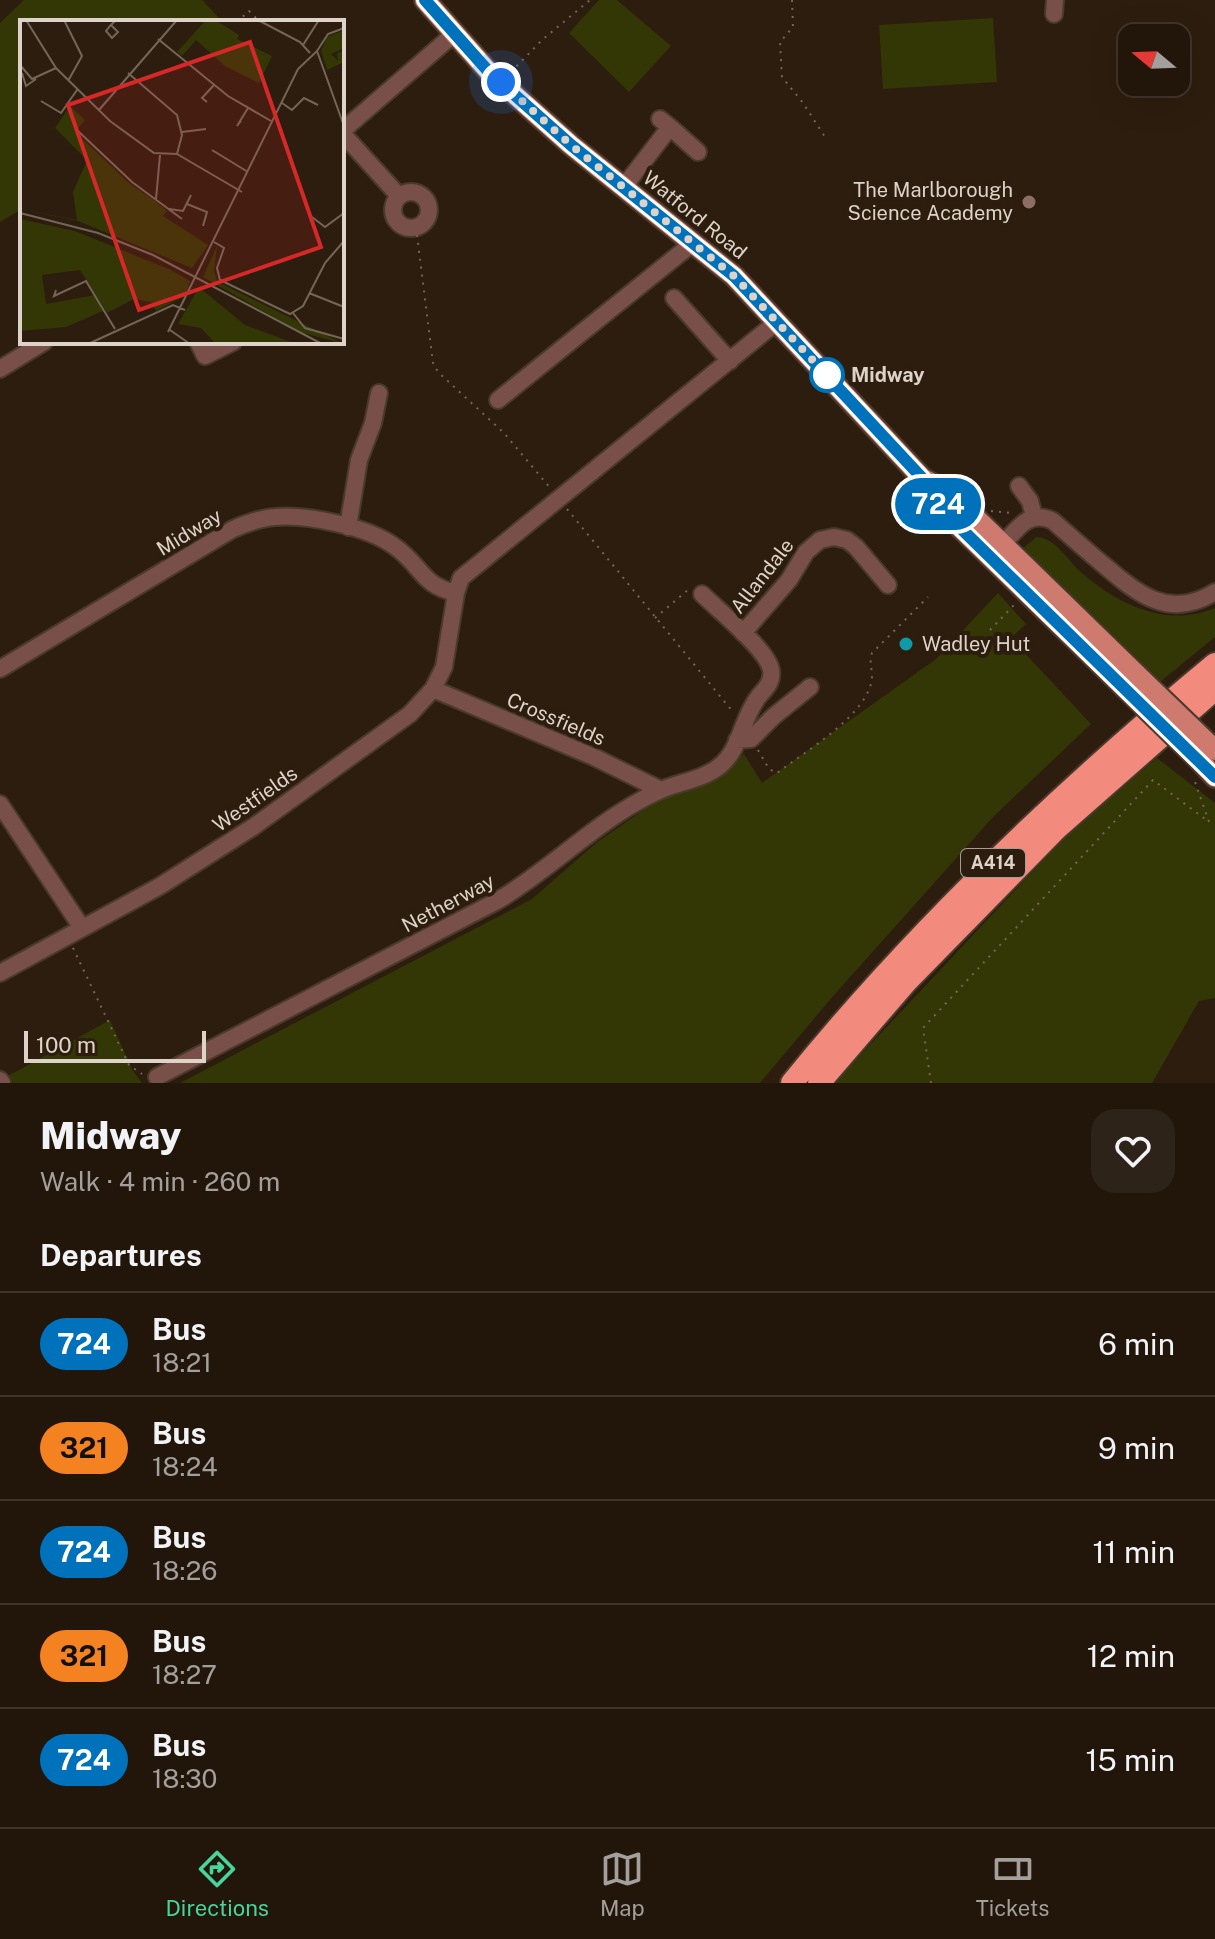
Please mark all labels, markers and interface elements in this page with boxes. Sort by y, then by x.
inset map [20,20,344,344]
north arrow [1118,24,1190,96]
map controls [1118,24,1190,96]
your location [481,62,521,102]
street label: Watford Road [638,166,752,264]
place label: The Marlborough Science Academy [848,178,1013,225]
marker: The Marlborough Science Academy [1020,193,1038,211]
marker: Midway [810,358,844,392]
place label: Midway [851,363,924,387]
line badge: 724 [892,478,984,530]
text: 724 [911,487,965,520]
street label: Midway [152,503,226,561]
street label: Allandale [725,534,799,618]
place label: Wadley Hut [922,632,1030,656]
marker: Wadley Hut [897,635,915,653]
street label: Crossfields [503,688,609,750]
street label: Westfields [208,761,302,837]
road number: A414 [961,849,1025,877]
street label: Netherway [398,868,499,937]
scale bar [24,1027,206,1063]
text: 100 m [36,1032,96,1058]
button: heart [1091,1109,1175,1193]
text: Midway [40,1113,181,1158]
text: Walk · 4 min · 260 m [40,1166,280,1197]
text: Departures [40,1237,202,1273]
text: Bus [152,1311,206,1347]
text: 6 min [1098,1326,1175,1362]
text: 724 [57,1327,111,1360]
text: 18:21 [152,1347,212,1378]
text: Bus [152,1415,206,1451]
text: 9 min [1098,1430,1175,1466]
text: 321 [60,1431,108,1464]
text: 18:24 [152,1451,218,1482]
text: Bus [152,1519,206,1555]
text: 11 min [1092,1534,1175,1570]
text: 724 [57,1535,111,1568]
text: 18:26 [152,1555,217,1586]
text: Bus [152,1623,206,1659]
text: 12 min [1087,1638,1175,1674]
text: 321 [60,1639,108,1672]
text: 18:27 [152,1659,217,1690]
text: Bus [152,1727,206,1763]
text: 15 min [1085,1742,1175,1778]
text: 724 [57,1743,111,1776]
text: 18:30 [152,1763,217,1794]
tab: Directions [166,1847,269,1921]
tab: Map [600,1847,645,1921]
tab: Tickets [976,1847,1049,1921]

